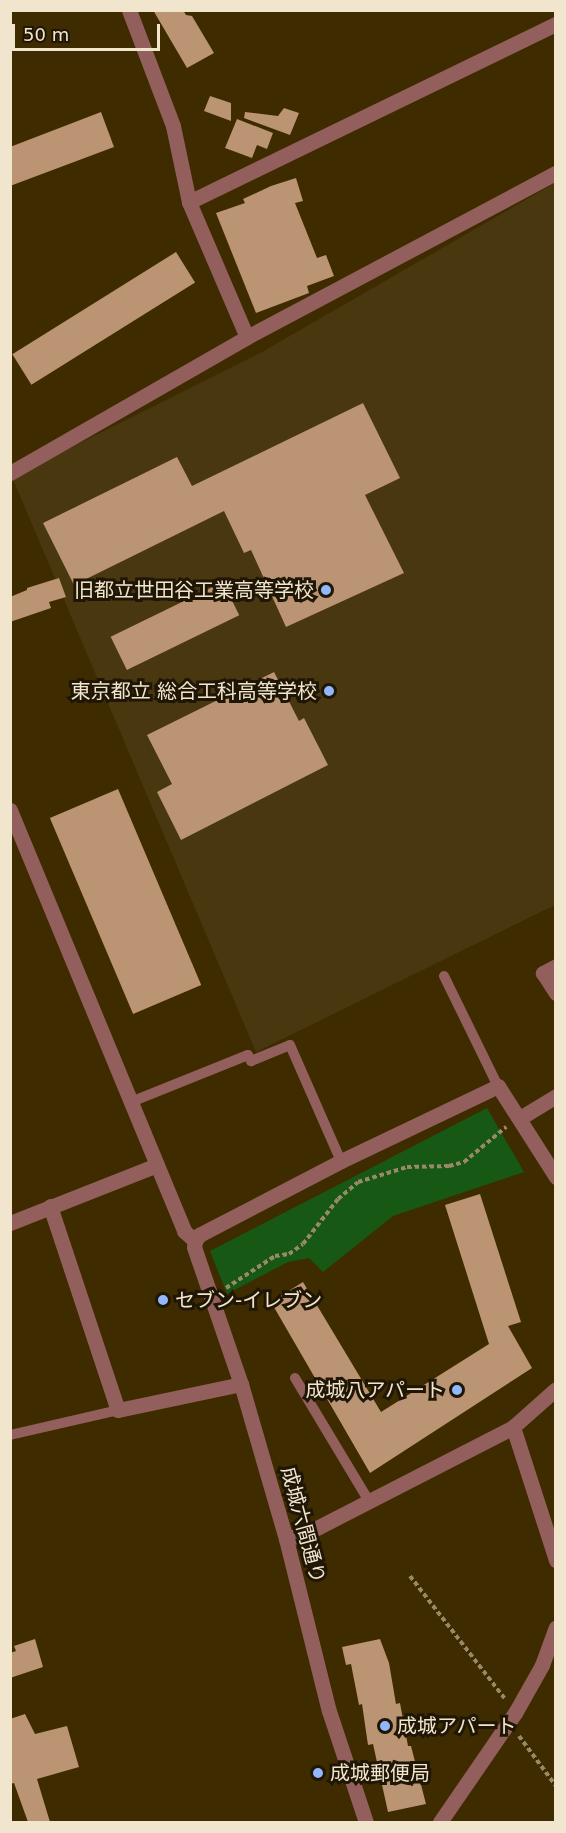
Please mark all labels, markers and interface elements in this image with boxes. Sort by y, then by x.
scale bar [15,12,164,50]
text: 50 m [23,24,69,45]
place label: 旧都立世田谷工業高等学校 [74,578,314,602]
marker: 旧都立世田谷工業高等学校 [319,583,333,597]
place label: 東京都立 総合工科高等学校 [71,679,317,703]
marker: 東京都立 総合工科高等学校 [322,684,336,698]
place label: セブン-イレブン [175,1288,322,1312]
marker: セブン-イレブン [156,1293,170,1307]
place label: 成城八アパート [305,1378,445,1402]
marker: 成城八アパート [450,1383,464,1397]
street label: 成城六間通り [276,1464,330,1586]
place label: 成城アパート [397,1714,517,1738]
marker: 成城アパート [378,1719,392,1733]
place label: 成城郵便局 [330,1761,430,1785]
marker: 成城郵便局 [311,1766,325,1780]

